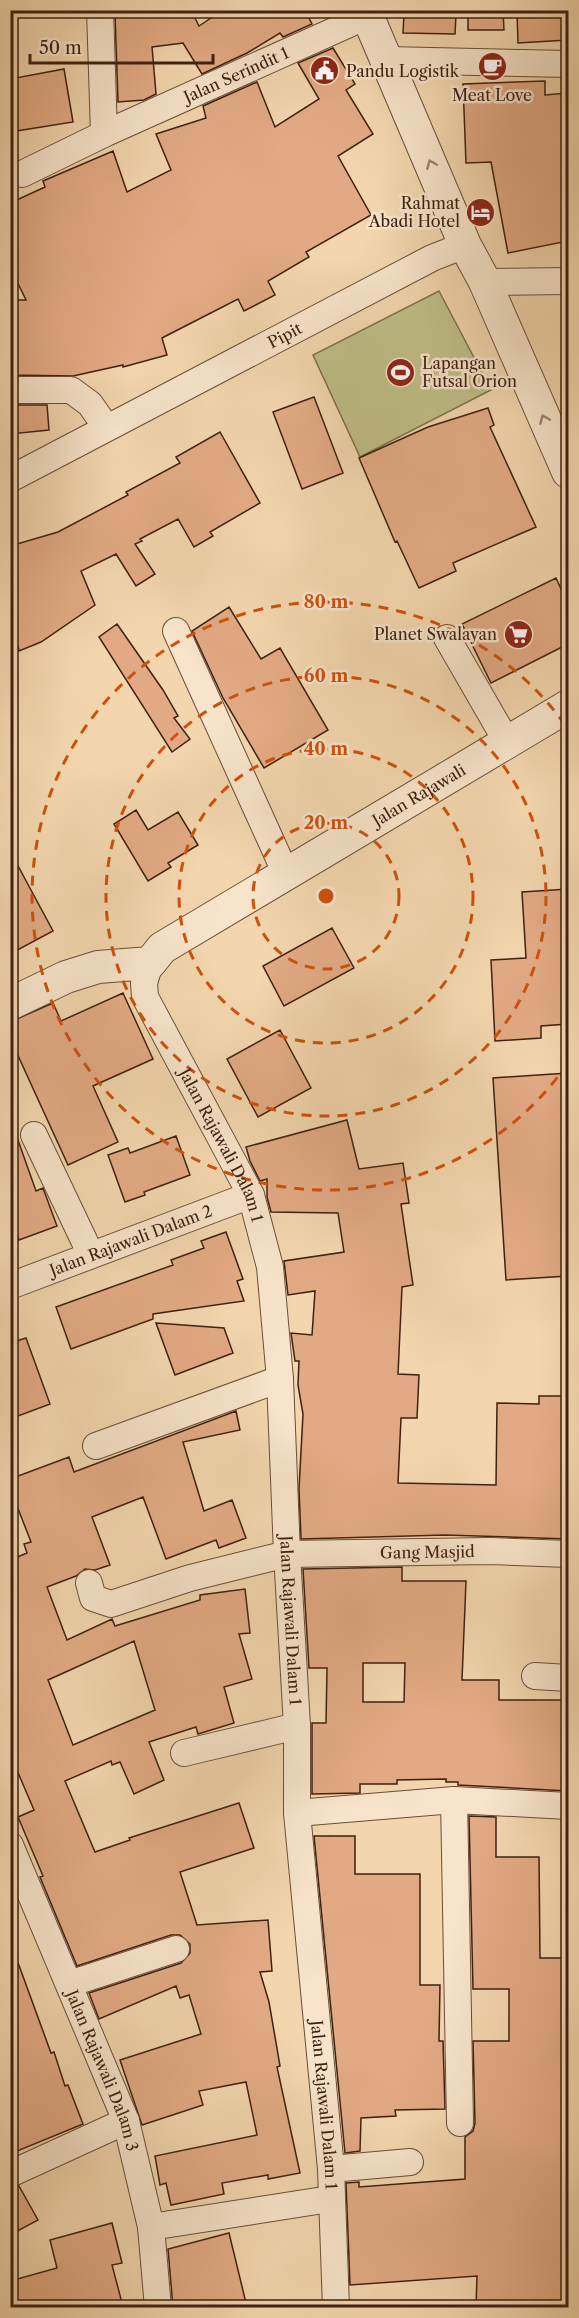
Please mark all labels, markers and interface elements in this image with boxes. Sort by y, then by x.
scale bar [30,27,213,65]
text: 50 m [39,37,82,59]
street label: Jalan Serindit 1 [178,42,292,108]
cafe icon: Meat Love [476,51,508,83]
public building icon: Pandu Logistik [309,55,341,87]
place label: Pandu Logistik [346,61,460,81]
place label: Meat Love [452,85,532,105]
one-way arrow [426,160,438,171]
place label: Rahmat Abadi Hotel [368,193,460,231]
hotel icon: Rahmat Abadi Hotel [465,196,497,228]
street label: Pipit [264,318,305,352]
place label: Lapangan Futsal Orion [422,353,517,391]
sports icon: Lapangan Futsal Orion [385,356,417,388]
one-way arrow [539,414,551,425]
text: 80 m [303,591,349,613]
supermarket icon: Planet Swalayan [502,618,534,650]
place label: Planet Swalayan [374,624,497,644]
text: 60 m [304,665,348,687]
text: 40 m [304,738,348,760]
street label: Jalan Rajawali [366,759,469,832]
text: 20 m [304,812,348,834]
centre of rings [316,886,336,906]
street label: Jalan Rajawali Dalam 1 [174,1062,268,1224]
street label: Jalan Rajawali Dalam 2 [44,1201,215,1281]
street label: Jalan Rajawali Dalam 1 [276,1532,306,1706]
street label: Gang Masjid [380,1541,475,1563]
street label: Jalan Rajawali Dalam 3 [61,1984,143,2153]
street label: Jalan Rajawali Dalam 1 [307,2016,342,2190]

